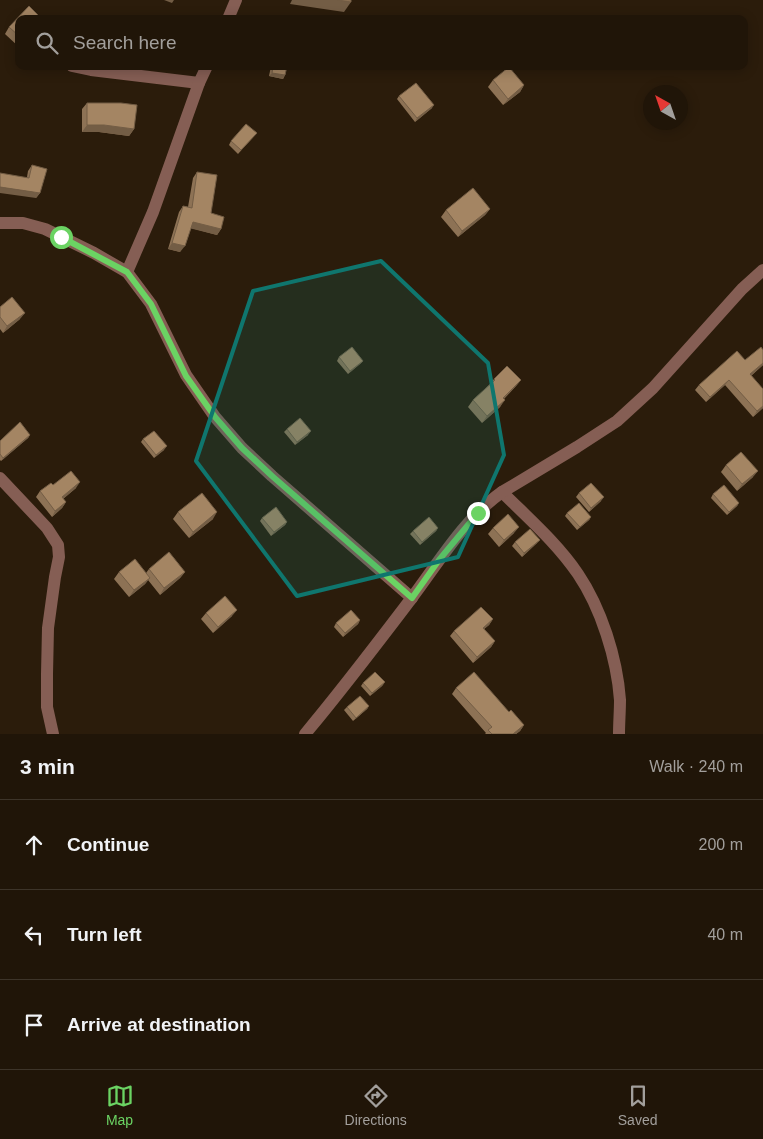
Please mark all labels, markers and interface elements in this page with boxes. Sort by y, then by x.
search box [15,15,748,70]
icon: search [33,29,61,57]
text: Search here [73,32,177,53]
north arrow [643,85,688,130]
route start [50,226,73,249]
route end [467,502,490,525]
text: 3 min [20,755,75,778]
text: Walk · 240 m [649,758,743,775]
icon: ahead [20,831,48,859]
text: Continue [67,834,149,855]
text: 200 m [699,836,743,853]
icon: left [20,921,48,949]
text: Turn left [67,924,142,945]
text: 40 m [707,926,743,943]
icon: arrive [20,1011,48,1039]
text: Arrive at destination [67,1014,251,1035]
tab: Map [106,1082,134,1128]
tab: Directions [345,1082,407,1128]
tab: Saved [618,1082,657,1128]

